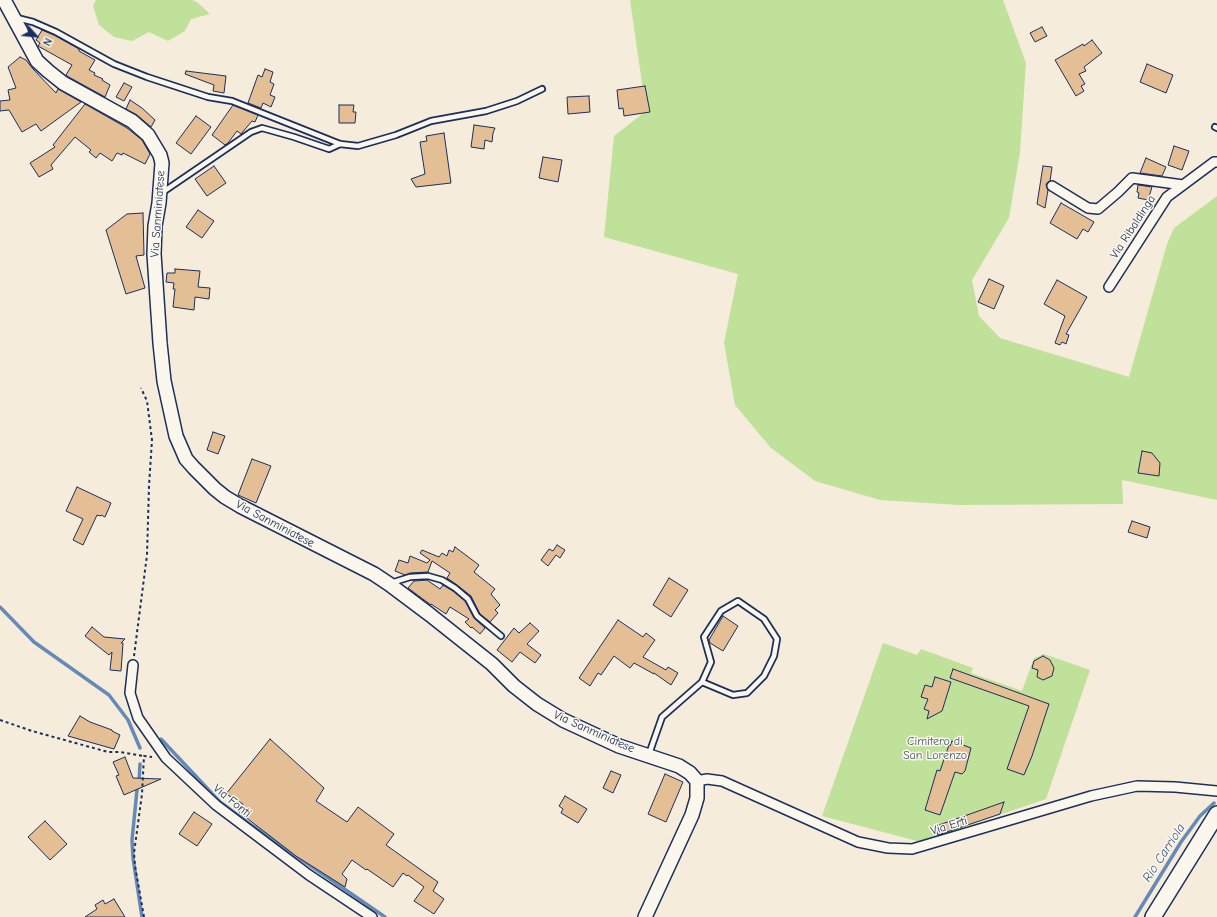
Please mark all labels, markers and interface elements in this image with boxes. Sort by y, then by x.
north arrow [16,16,56,56]
text: N [40,36,55,48]
street label: Via Sanminiatese [148,170,168,258]
street label: Via Ribaldinga [1107,193,1159,261]
street label: Via Sanminiatese [233,497,317,551]
street label: Via Sanminiatese [551,708,637,756]
park label: Cimitero di San Lorenzo [903,735,967,763]
street label: Via Fonti [210,781,254,821]
street label: Via Erti [929,814,969,838]
water label: Rio Carriola [1139,821,1189,885]

